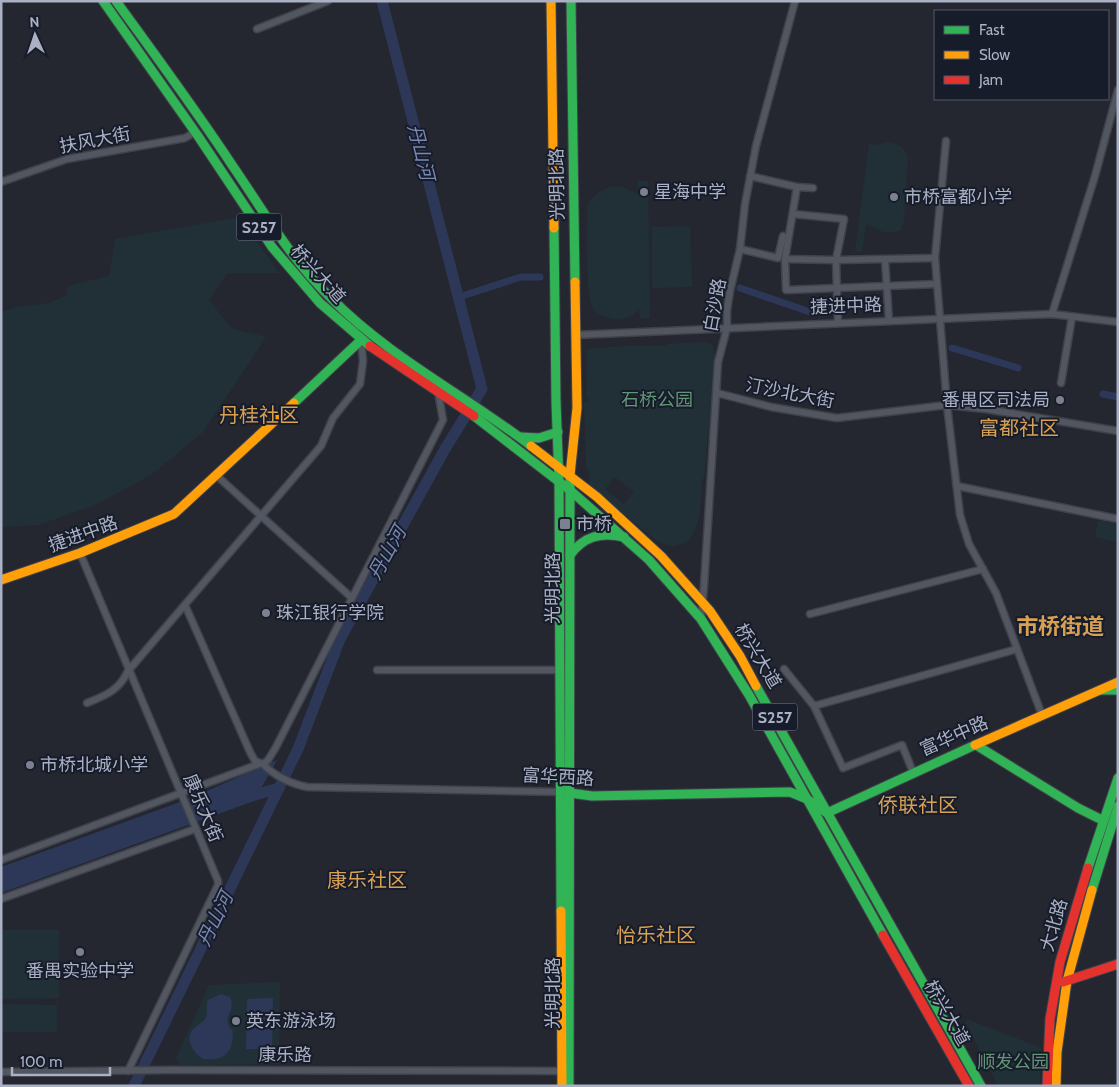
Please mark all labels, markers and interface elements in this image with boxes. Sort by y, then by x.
north arrow [10,10,60,60]
legend [934,10,1109,100]
text: N [29,13,40,31]
text: Fast [979,21,1004,39]
text: Slow [979,46,1010,64]
text: Jam [978,71,1003,89]
street label: 扶风大街 [58,122,132,158]
water label: 丹山河 [403,122,440,186]
street label: 光明北路 [545,148,569,220]
place label: 星海中学 [654,181,726,203]
marker: 星海中学 [638,186,650,198]
place label: 市桥富都小学 [904,186,1012,208]
marker: 市桥富都小学 [888,191,900,203]
road number: S257 [236,213,282,240]
street label: 桥兴大道 [286,240,350,308]
street label: 白沙路 [699,277,731,333]
street label: 捷进中路 [810,294,882,318]
street label: 汀沙北大街 [744,374,836,412]
park label: 石桥公园 [621,389,693,411]
place label: 番禺区司法局 [942,389,1050,411]
marker: 番禺区司法局 [1054,394,1066,406]
district label: 丹桂社区 [219,403,299,427]
district label: 富都社区 [979,416,1059,440]
street label: 捷进中路 [45,511,121,557]
place label: 市桥 [576,513,612,535]
marker: 市桥 [558,517,572,531]
water label: 丹山河 [363,519,413,584]
street label: 光明北路 [542,552,564,624]
place label: 珠江银行学院 [276,602,384,624]
marker: 珠江银行学院 [260,607,272,619]
district label: 市桥街道 [1016,613,1104,640]
street label: 桥兴大道 [730,619,786,693]
road number: S257 [752,704,798,730]
street label: 富华中路 [917,711,991,761]
place label: 市桥北城小学 [40,754,148,776]
marker: 市桥北城小学 [24,759,36,771]
street label: 富华西路 [521,764,595,790]
street label: 康乐大街 [179,771,227,845]
district label: 侨联社区 [878,793,958,817]
district label: 康乐社区 [327,868,407,892]
water label: 丹山河 [192,885,240,950]
street label: 大北路 [1036,896,1072,954]
district label: 怡乐社区 [616,923,696,947]
marker: 番禺实验中学 [74,946,86,958]
street label: 光明北路 [542,957,564,1029]
place label: 番禺实验中学 [26,960,134,982]
street label: 桥兴大道 [919,976,975,1050]
place label: 英东游泳场 [246,1010,336,1032]
marker: 英东游泳场 [230,1015,242,1027]
scale bar [12,1044,110,1076]
street label: 康乐路 [258,1044,312,1066]
park label: 顺发公园 [977,1051,1049,1073]
text: 100 m [20,1053,62,1071]

